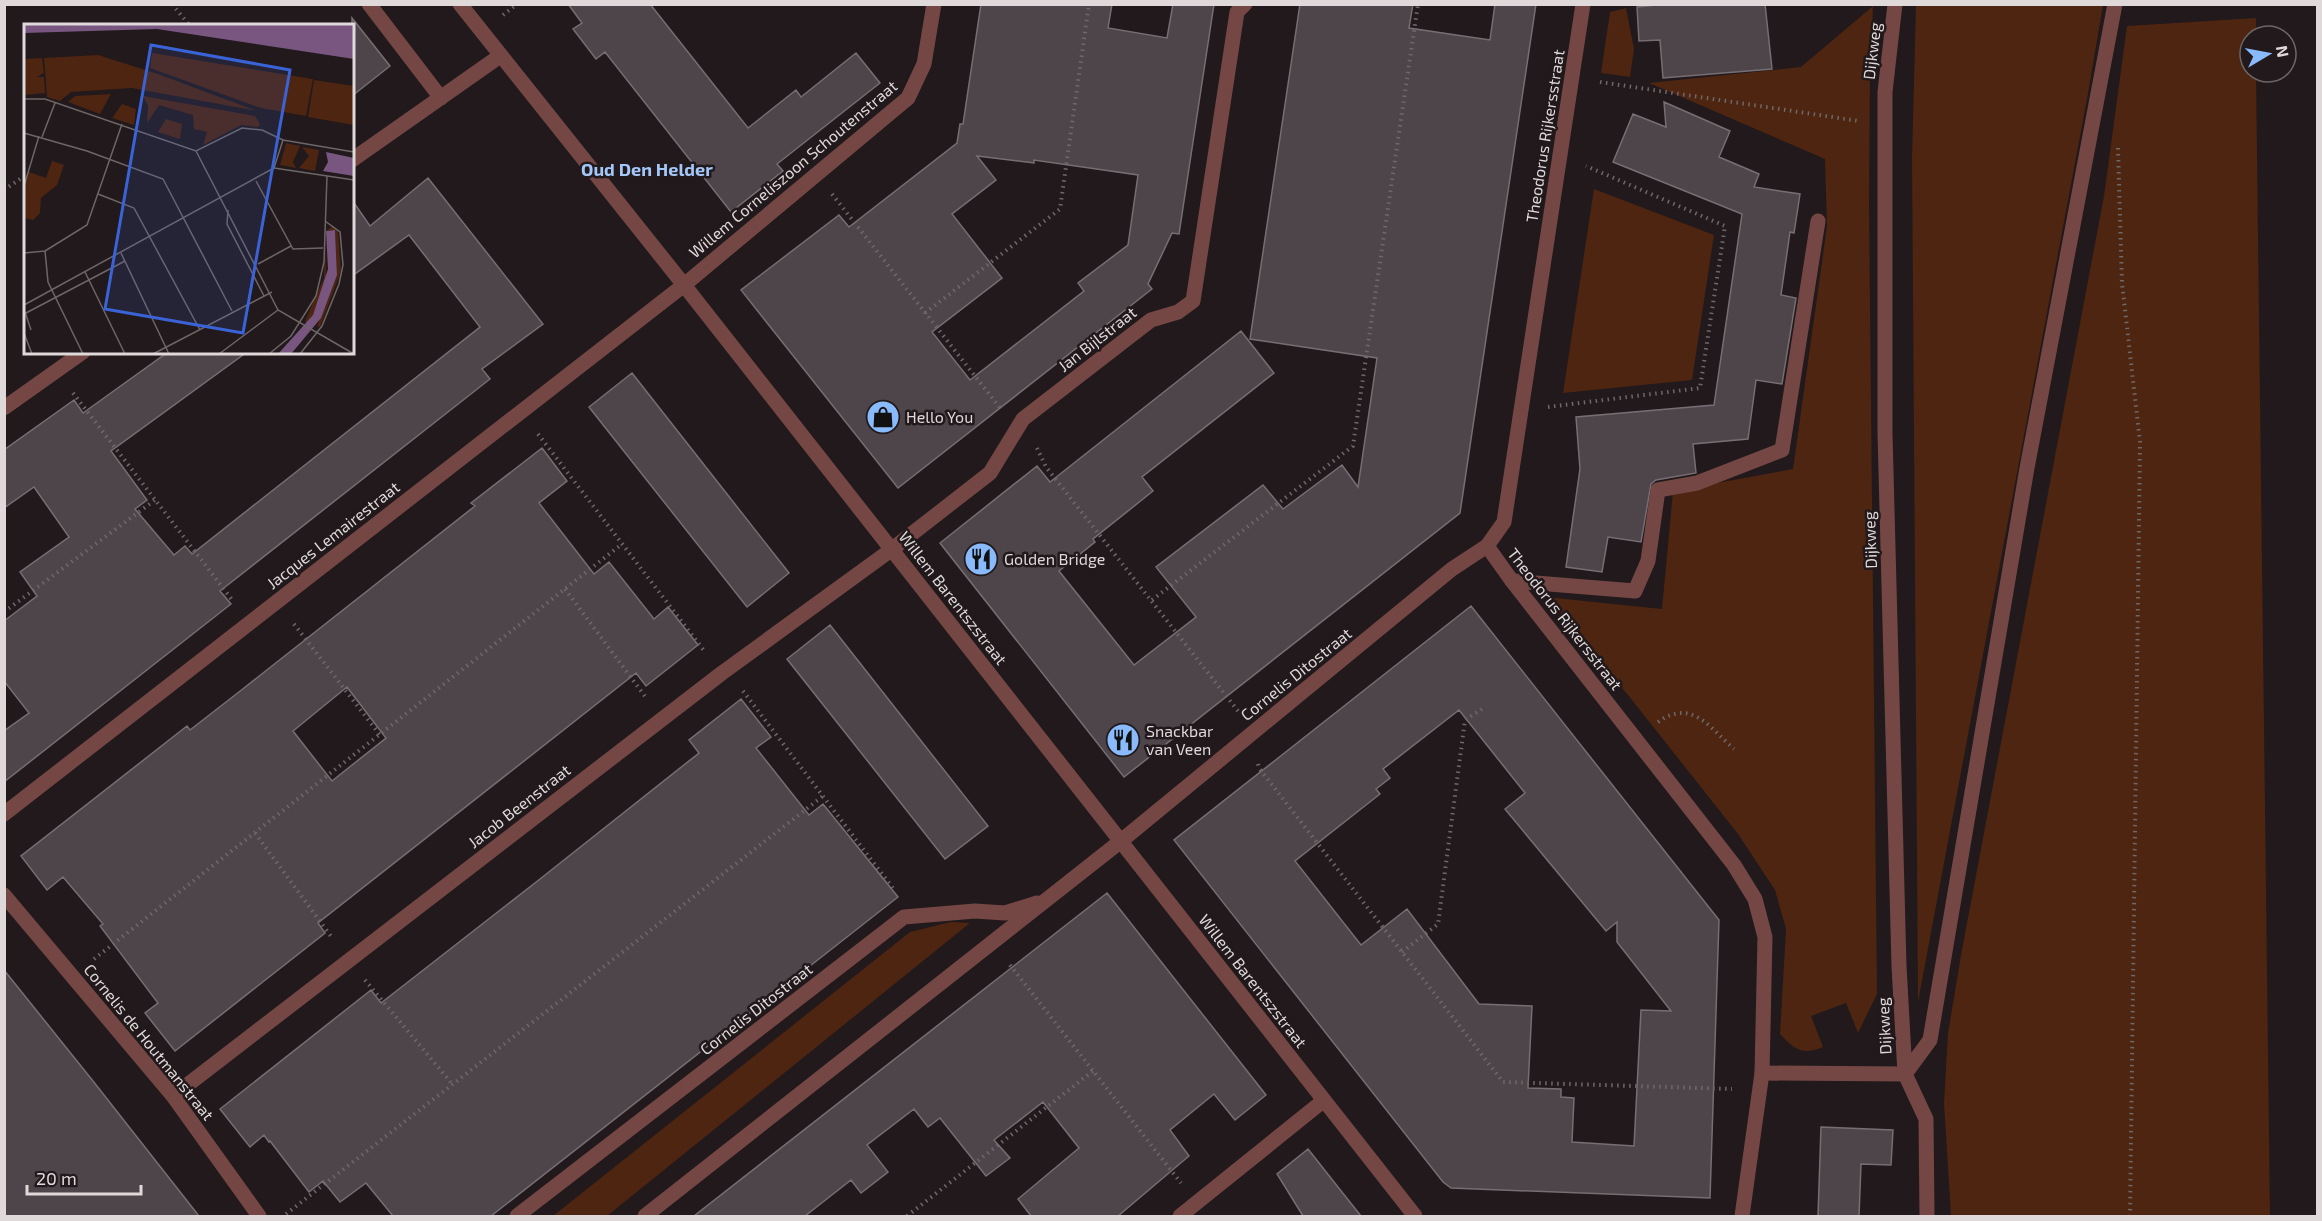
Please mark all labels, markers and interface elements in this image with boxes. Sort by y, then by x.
street label: Dijkweg [1859,21,1885,81]
inset map [24,24,354,354]
north arrow [2238,24,2298,84]
text: N [2273,44,2294,59]
street label: Theodorus Rijkersstraat [1521,48,1569,224]
street label: Willem Corneliszoon Schoutenstraat [685,76,901,261]
district label: Oud Den Helder [581,158,713,180]
street label: Jan Bijlstraat [1054,302,1140,376]
shop icon: Hello You [865,399,901,435]
place label: Hello You [906,407,973,426]
street label: Jacques Lemairestraat [263,477,403,592]
street label: Dijkweg [1859,511,1881,569]
street label: Willem Barentszstraat [895,527,1011,668]
restaurant icon: Golden Bridge [963,541,999,577]
street label: Theodorus Rijkersstraat [1503,544,1627,694]
place label: Golden Bridge [1004,549,1105,568]
street label: Cornelis Ditostraat [1236,623,1355,724]
place label: Snackbar van Veen [1146,721,1214,758]
restaurant icon: Snackbar van Veen [1105,722,1141,758]
street label: Jacob Beenstraat [464,760,574,851]
street label: Willem Barentszstraat [1195,910,1311,1051]
street label: Cornelis Ditostraat [696,959,816,1058]
street label: Cornelis de Houtmanstraat [80,960,218,1124]
street label: Dijkweg [1873,997,1895,1055]
scale bar [27,1158,141,1196]
text: 20 m [36,1167,77,1189]

